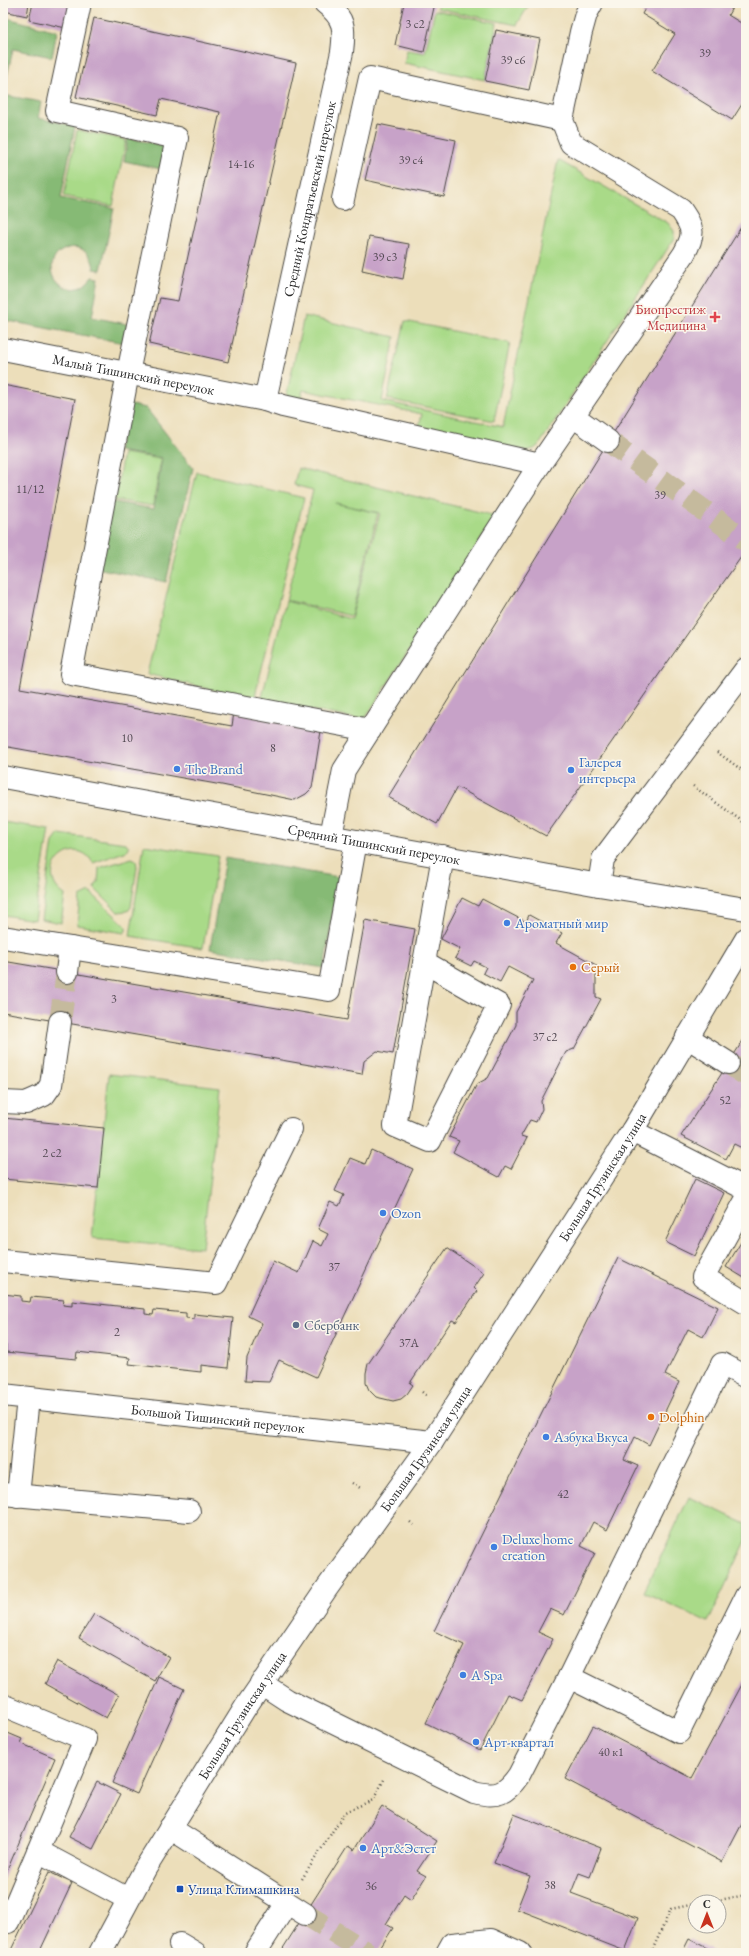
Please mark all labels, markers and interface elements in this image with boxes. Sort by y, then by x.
house number: 3 с2 [406,16,425,32]
house number: 39 [699,45,711,61]
house number: 39 с6 [501,52,526,68]
street label: Средний Кондратьевский переулок [279,99,340,299]
house number: 39 с4 [399,152,424,168]
house number: 14-16 [228,156,254,172]
house number: 39 с3 [373,249,398,265]
place label: Биопрестиж Медицина [635,300,706,334]
marker: Биопрестиж Медицина [709,311,721,323]
street label: Малый Тишинский переулок [51,350,216,399]
house number: 11/12 [16,481,44,497]
house number: 39 [654,487,666,503]
house number: 10 [121,730,133,746]
house number: 8 [270,740,276,756]
place label: Галерея интерьера [579,753,636,787]
place label: The Brand [185,760,244,778]
marker: The Brand [172,764,182,774]
marker: Галерея интерьера [566,765,576,775]
street label: Средний Тишинский переулок [286,820,462,869]
place label: Ароматный мир [514,914,608,932]
marker: Ароматный мир [502,918,512,928]
place label: Серый [581,958,620,976]
marker: Серый [568,962,578,972]
house number: 3 [111,991,117,1007]
house number: 37 с2 [533,1029,558,1045]
house number: 52 [719,1092,731,1108]
street label: Большая Грузинская улица [554,1109,650,1245]
house number: 2 с2 [43,1145,62,1161]
place label: Ozon [391,1204,422,1222]
marker: Ozon [378,1208,388,1218]
house number: 37 [328,1259,340,1275]
place label: Сбербанк [304,1316,360,1334]
marker: Сбербанк [291,1320,301,1330]
house number: 2 [114,1324,120,1340]
house number: 37А [399,1335,420,1351]
street label: Большая Грузинская улица [376,1381,475,1515]
street label: Большой Тишинский переулок [130,1400,306,1437]
place label: Dolphin [659,1408,705,1426]
marker: Dolphin [646,1412,656,1422]
place label: Азбука Вкуса [553,1428,628,1446]
marker: Азбука Вкуса [541,1432,551,1442]
house number: 42 [557,1486,569,1502]
place label: Deluxe home creation [502,1530,574,1564]
marker: Deluxe home creation [489,1542,499,1552]
street label: Большая Грузинская улица [194,1647,290,1783]
place label: A Spa [470,1666,503,1684]
marker: A Spa [458,1670,468,1680]
place label: Арт-квартал [483,1733,554,1751]
marker: Арт-квартал [471,1737,481,1747]
house number: 40 к1 [598,1744,624,1760]
place label: Арт&Эстет [370,1839,436,1857]
marker: Арт&Эстет [358,1843,368,1853]
house number: 38 [544,1877,556,1893]
house number: 36 [365,1878,377,1894]
place label: Улица Климашкина [187,1880,300,1898]
marker: Улица Климашкина [175,1884,185,1894]
north arrow [687,1894,727,1934]
text: С [703,1897,711,1911]

